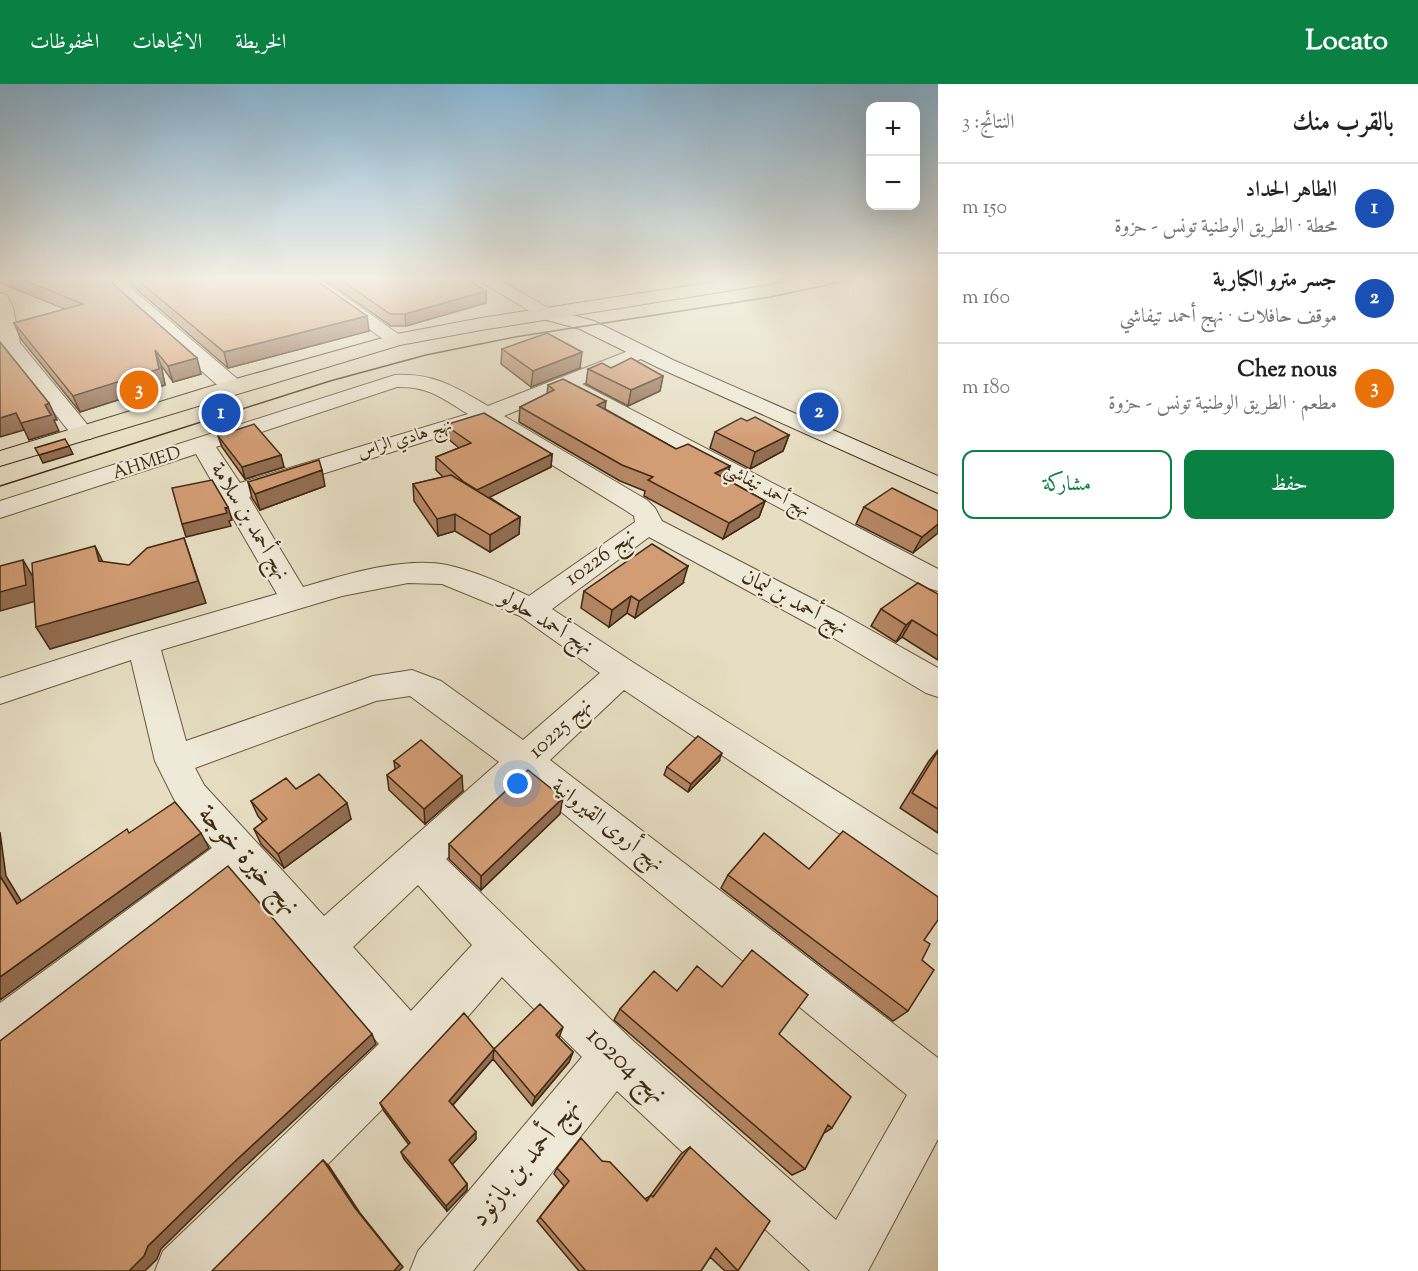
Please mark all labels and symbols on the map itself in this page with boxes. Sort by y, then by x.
pin: 3 [120,368,158,412]
pin: 1 [202,390,240,436]
pin: 2 [800,390,838,434]
street label: نهج هادي الراس [355,413,456,468]
street label: AHMED [109,441,185,487]
street label: نهج أحمد بن سلامة [200,456,299,588]
street label: نهج أحمد تيفاشي [719,456,815,526]
street label: نهج 10226 [559,521,644,595]
street label: نهج أحمد بن ليمان [735,560,854,645]
street label: نهج أحمد حلولو [491,580,600,664]
street label: نهج 10225 [522,691,601,768]
your location [503,769,532,798]
street label: نهج أروى القيروانية [543,770,671,881]
street label: نهج خيرة خوجة [186,797,309,927]
street label: نهج 10204 [575,1018,676,1116]
street label: نهج أحمد بن بازنود [460,1089,592,1237]

